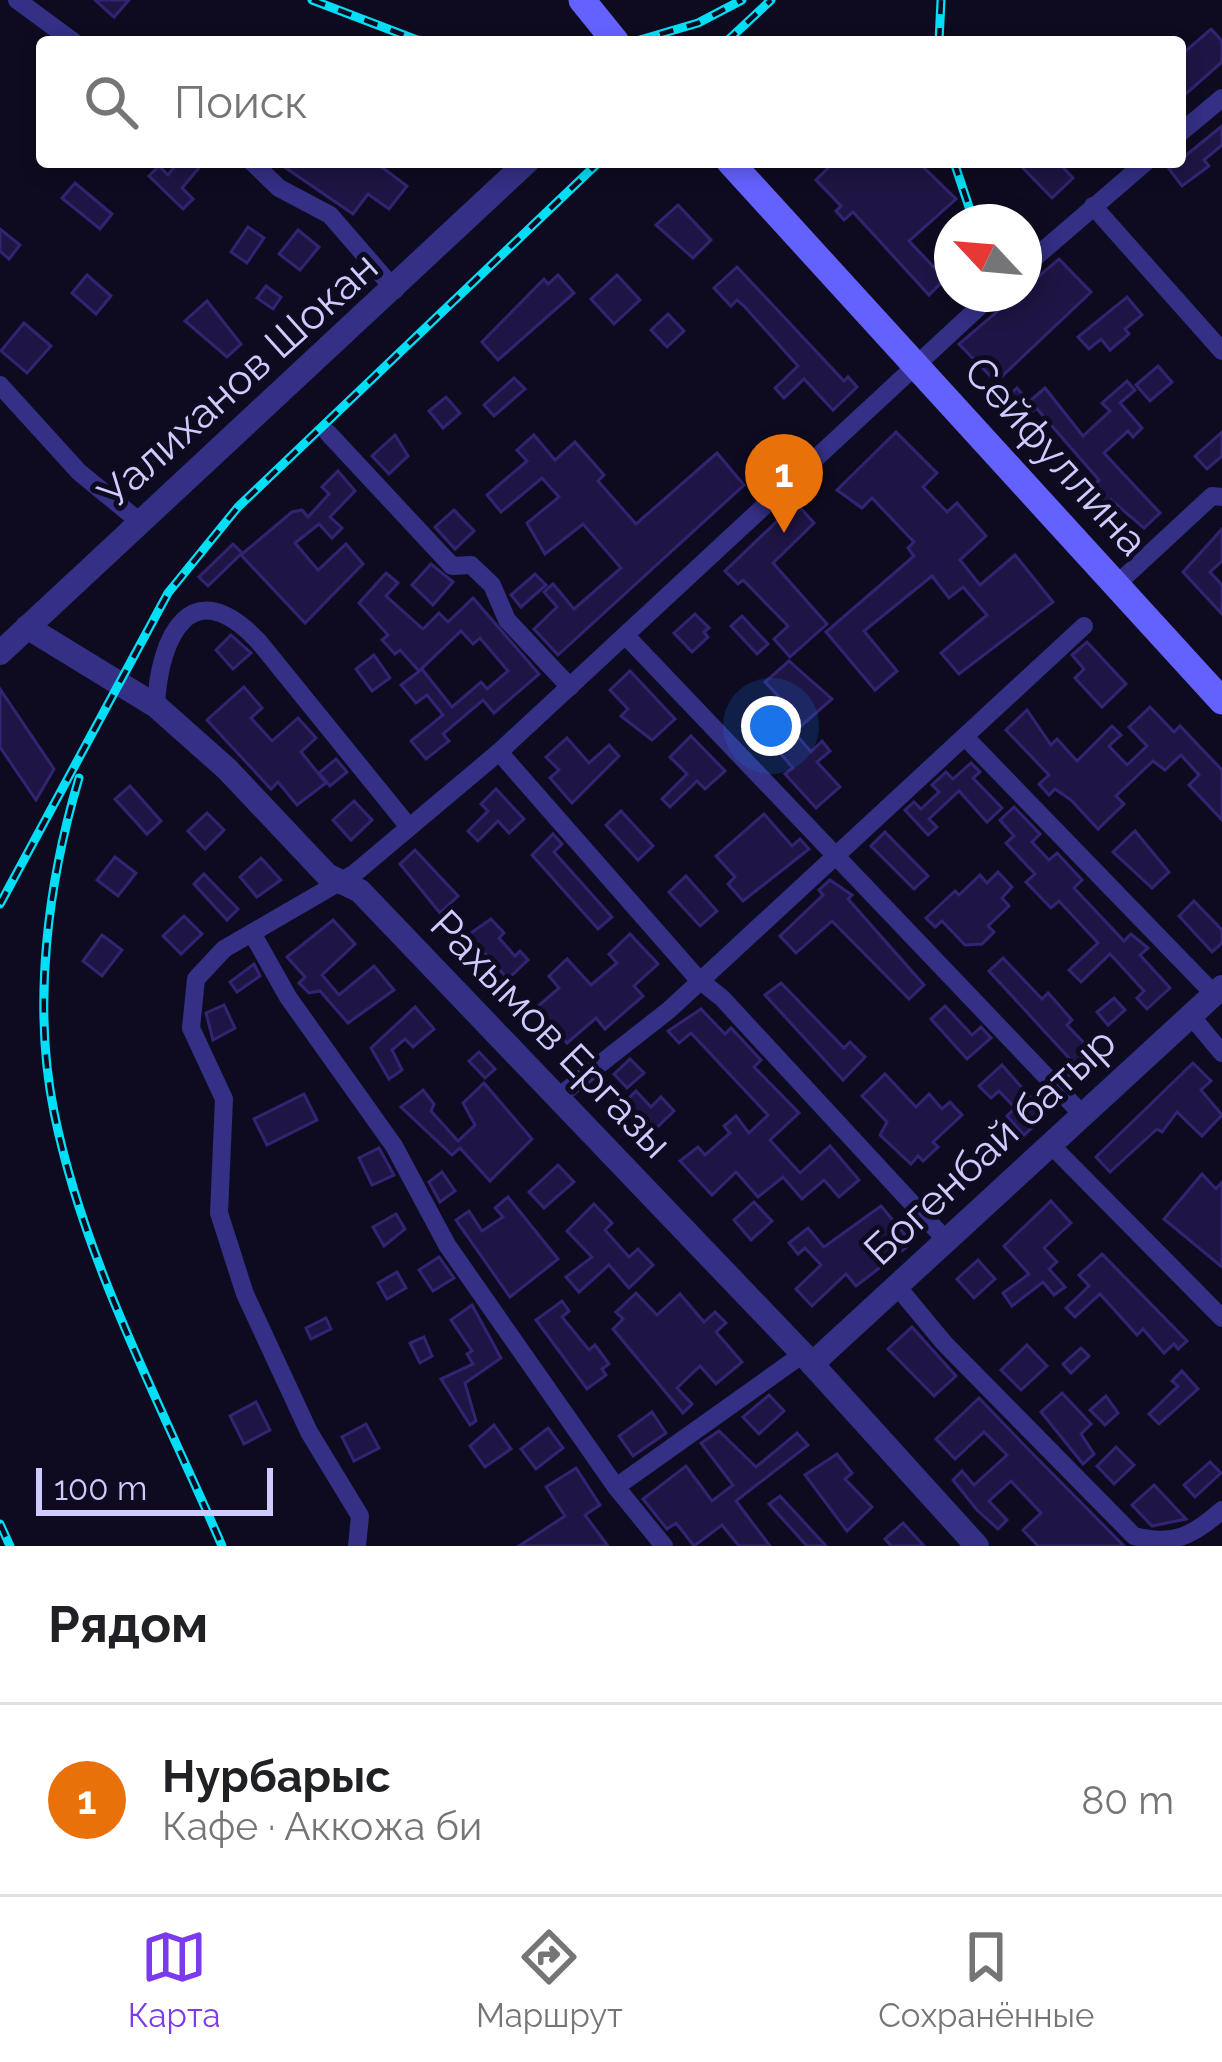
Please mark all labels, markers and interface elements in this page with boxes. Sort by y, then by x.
search box [36,36,1186,168]
icon: search [78,69,144,135]
text: Поиск [174,76,308,129]
north arrow [934,204,1042,312]
street label: Уалиханов Шокан [89,242,387,518]
street label: Сейфуллина [954,347,1158,565]
pin: 1 [745,434,823,533]
your location [741,696,801,756]
street label: Рахымов Ергазы [420,900,682,1168]
street label: Богенбай батыр [854,1017,1126,1275]
scale bar [36,1462,273,1515]
text: 100 m [54,1469,147,1508]
text: Рядом [48,1594,208,1654]
text: Нурбарыс [162,1750,391,1803]
text: 1 [77,1777,97,1823]
text: 80 m [1081,1777,1174,1823]
text: Кафе · Аккожа би [162,1803,482,1849]
tab: Карта [128,1924,221,2035]
tab: Маршрут [476,1924,623,2035]
tab: Сохранённые [878,1924,1094,2035]

